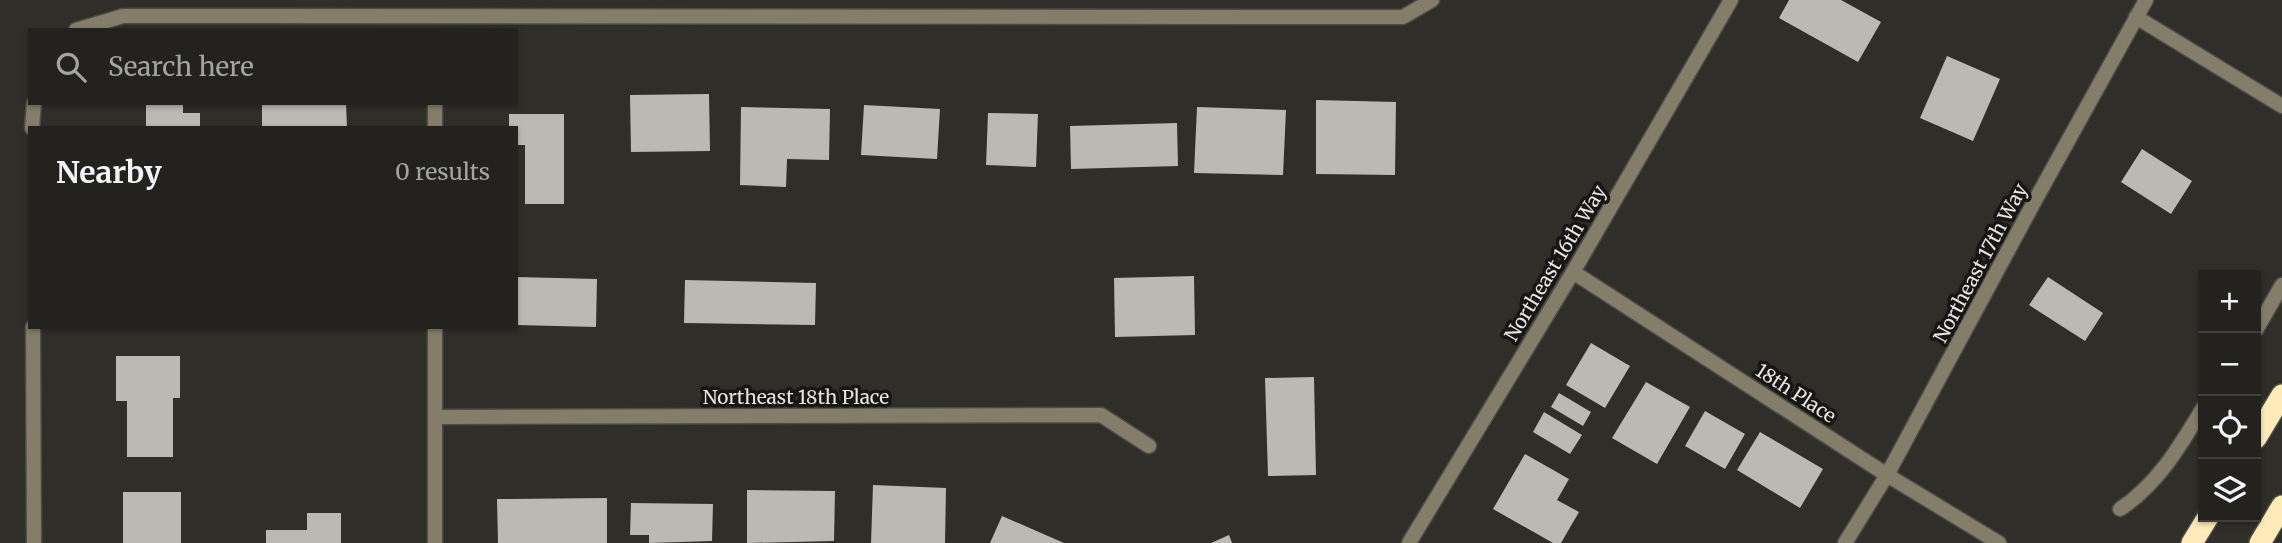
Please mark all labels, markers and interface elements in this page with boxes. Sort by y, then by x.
search box [28,28,518,105]
icon: search [52,48,90,86]
text: Search here [108,50,254,83]
text: Nearby [56,153,162,191]
text: 0 results [395,157,490,186]
street label: Northeast 17th Way [1928,179,2032,347]
street label: Northeast 16th Way [1499,181,1611,345]
map controls [2198,270,2261,522]
button: + [2198,270,2261,333]
button: − [2198,333,2261,396]
street label: 18th Place [1751,358,1841,428]
street label: Northeast 18th Place [703,385,889,409]
button: locate [2198,396,2261,459]
button: layers [2198,459,2261,522]

